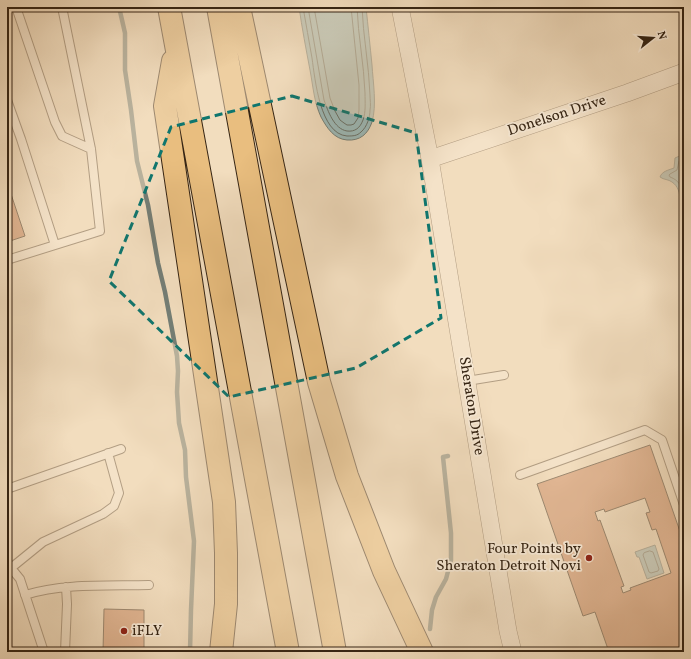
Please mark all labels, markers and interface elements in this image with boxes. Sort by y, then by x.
north arrow [633,18,673,58]
text: N [653,29,669,42]
street label: Donelson Drive [505,90,609,142]
street label: Sheraton Drive [453,355,489,457]
place label: Four Points by Sheraton Detroit Novi [436,539,581,577]
marker: Four Points by Sheraton Detroit Novi [584,553,594,563]
place label: iFLY [132,621,163,642]
marker: iFLY [119,626,129,636]

